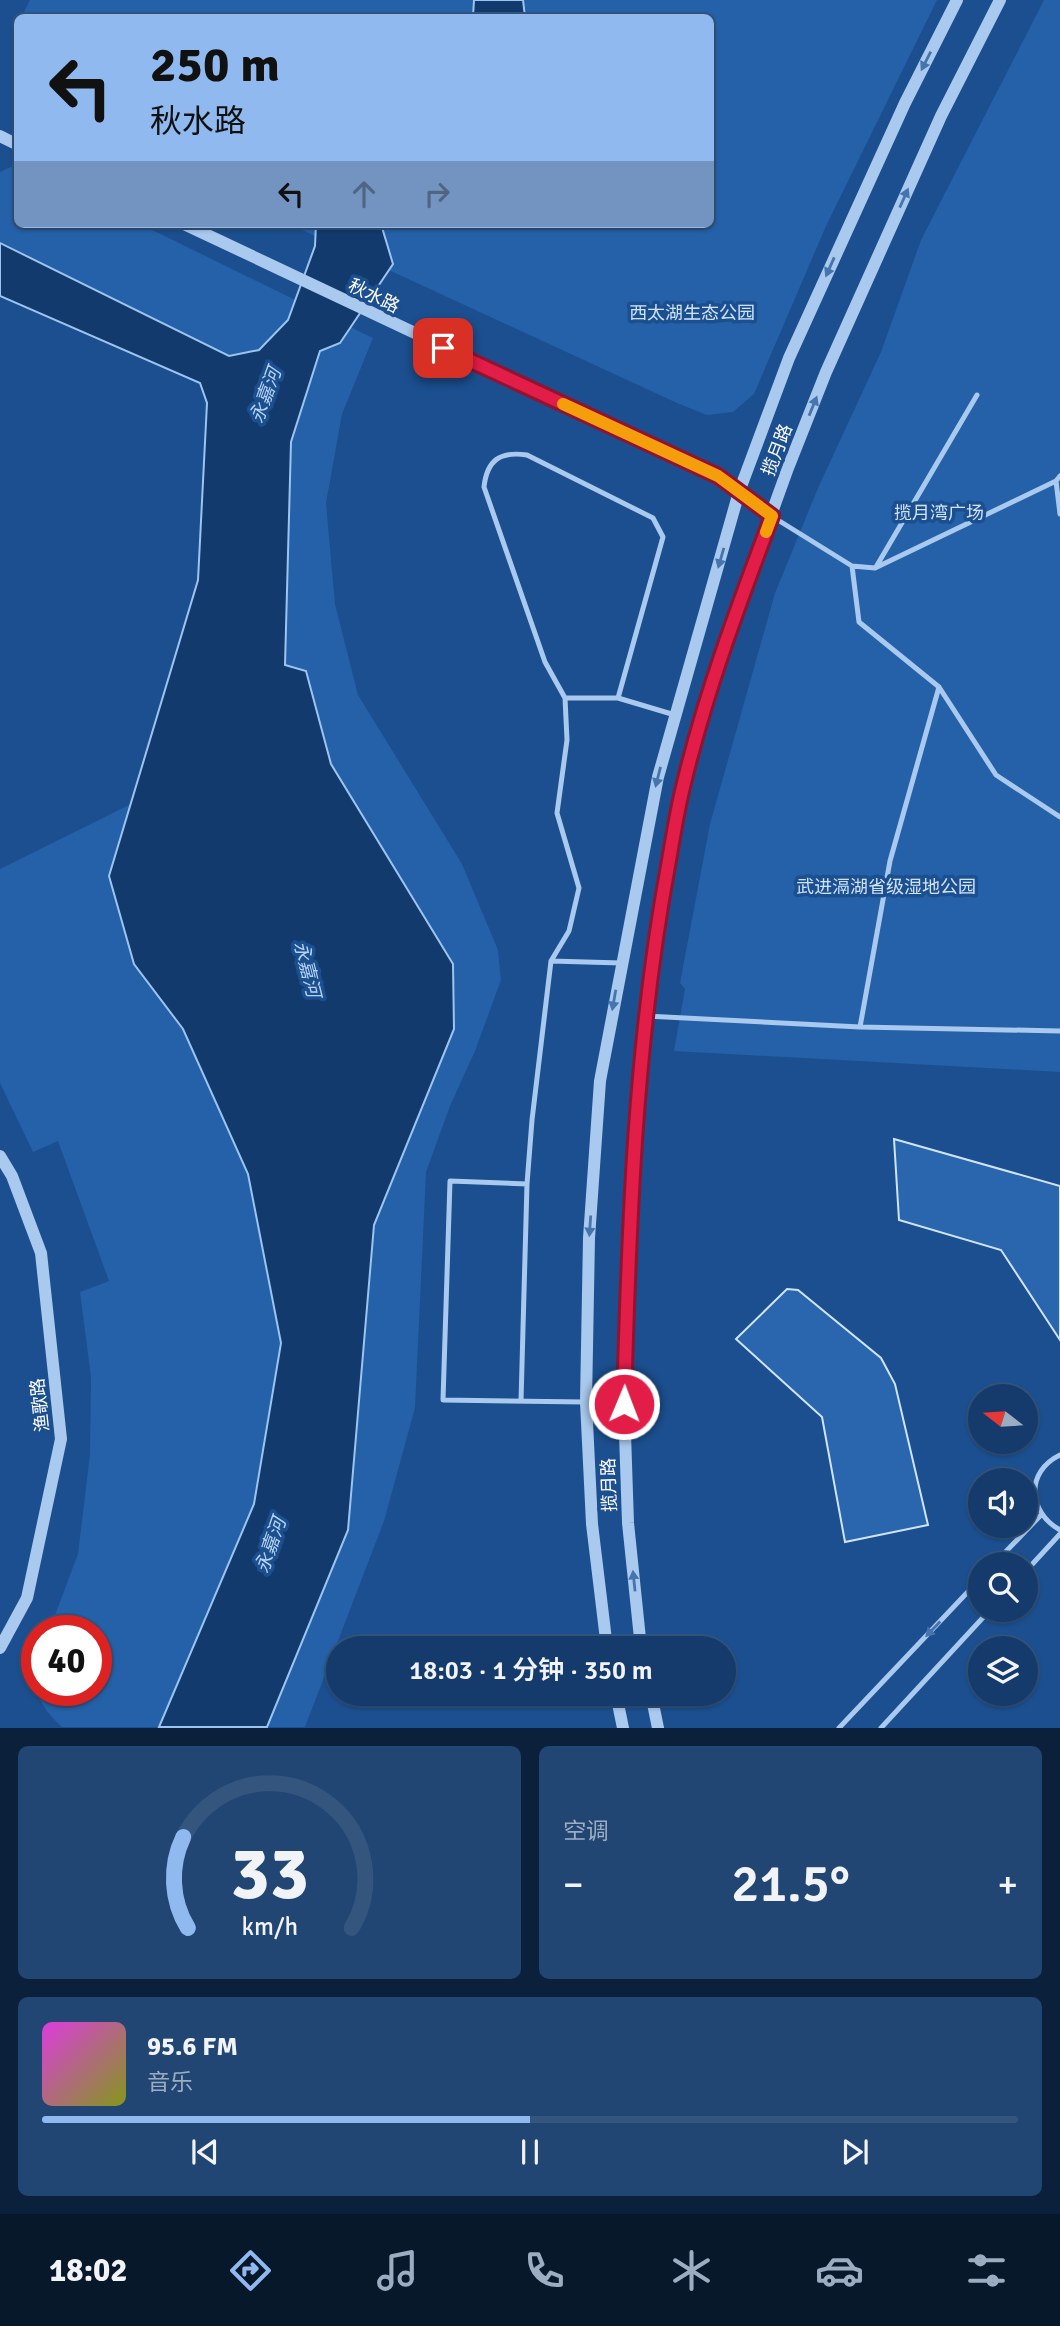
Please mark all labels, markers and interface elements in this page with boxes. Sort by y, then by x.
text: 250 m [150,35,280,95]
icon: left [35,42,126,133]
one-way arrow [921,51,932,71]
text: 秋水路 [150,102,246,141]
icon: left [272,175,310,213]
icon: ahead [345,175,383,213]
icon: right [418,175,456,213]
one-way arrow [898,188,910,208]
one-way arrow [824,257,836,277]
street label: 秋水路 [345,274,403,318]
park label: 西太湖生态公园 [629,302,755,324]
pin [413,318,473,378]
icon: arrive [424,329,462,367]
water label: 永嘉河 [245,361,288,426]
one-way arrow [807,396,818,417]
street label: 揽月路 [757,421,797,479]
park label: 揽月湾广场 [894,502,984,524]
one-way arrow [715,548,725,569]
one-way arrow [653,766,664,788]
park label: 武进滆湖省级湿地公园 [796,876,976,898]
water label: 永嘉河 [288,939,327,1004]
one-way arrow [609,989,620,1011]
one-way arrow [584,1215,595,1237]
position arrow [587,1367,661,1441]
street label: 渔歌路 [26,1377,54,1433]
north arrow [968,1384,1038,1454]
map controls [968,1384,1038,1706]
street label: 揽月路 [597,1458,621,1512]
button: sound [968,1468,1038,1538]
water label: 永嘉河 [250,1511,293,1576]
button: search [968,1552,1038,1622]
one-way arrow [628,1569,639,1591]
speed limit sign: 40 [21,1615,112,1706]
one-way arrow [925,1620,941,1637]
button: layers [968,1636,1038,1706]
text: 18:03 · 1 分钟 · 350 m [409,1655,653,1687]
text: 空调 [563,1817,609,1846]
text: 33 [230,1831,309,1920]
text: 21.5° [731,1852,850,1916]
text: − [563,1861,584,1908]
text: + [997,1861,1018,1908]
text: km/h [241,1911,298,1942]
text: 95.6 FM [147,2031,238,2063]
text: 音乐 [147,2068,193,2097]
icon: previous [186,2133,224,2171]
icon: pause [511,2133,549,2171]
icon: next [836,2133,874,2171]
icon: directions [226,2246,275,2295]
icon: music [373,2246,422,2295]
icon: phone [520,2246,569,2295]
icon: climate [667,2246,716,2295]
icon: car [815,2246,864,2295]
icon: filters [962,2246,1011,2295]
text: 18:02 [49,2251,128,2290]

